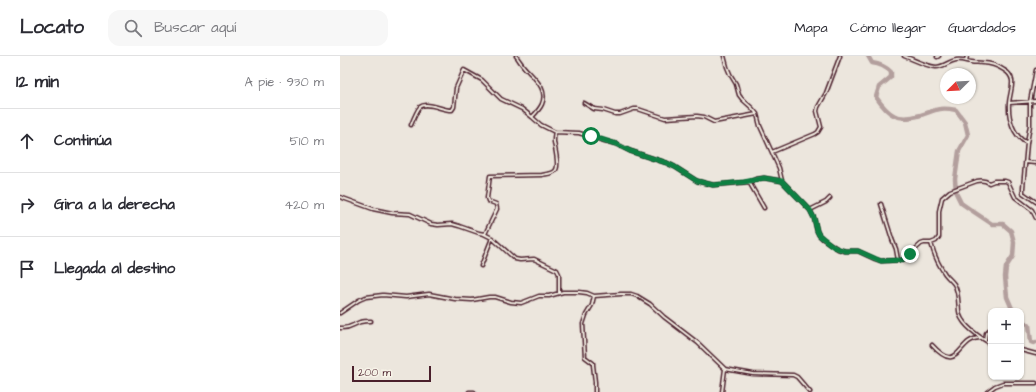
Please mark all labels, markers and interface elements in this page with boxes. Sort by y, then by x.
search box [108,10,388,46]
text: Locato [20,14,84,41]
icon: search [122,17,144,39]
text: Buscar aquí [154,17,236,38]
text: Mapa [794,18,828,38]
text: Cómo llegar [850,18,926,38]
text: Guardados [948,18,1016,38]
north arrow [940,68,976,104]
text: 12 min [16,70,59,94]
text: A pie · 930 m [244,73,324,91]
route start [582,127,600,145]
icon: ahead [16,130,38,152]
text: Continúa [54,130,112,151]
text: 510 m [290,132,324,150]
icon: right [16,194,38,216]
text: Gira a la derecha [54,194,175,215]
text: 420 m [284,196,324,214]
route end [901,245,919,263]
icon: arrive [16,258,38,280]
text: Llegada al destino [54,258,175,279]
map controls [988,308,1024,380]
button: + [988,308,1024,344]
button: − [988,344,1024,380]
scale bar [352,364,431,383]
text: 200 m [358,365,391,380]

